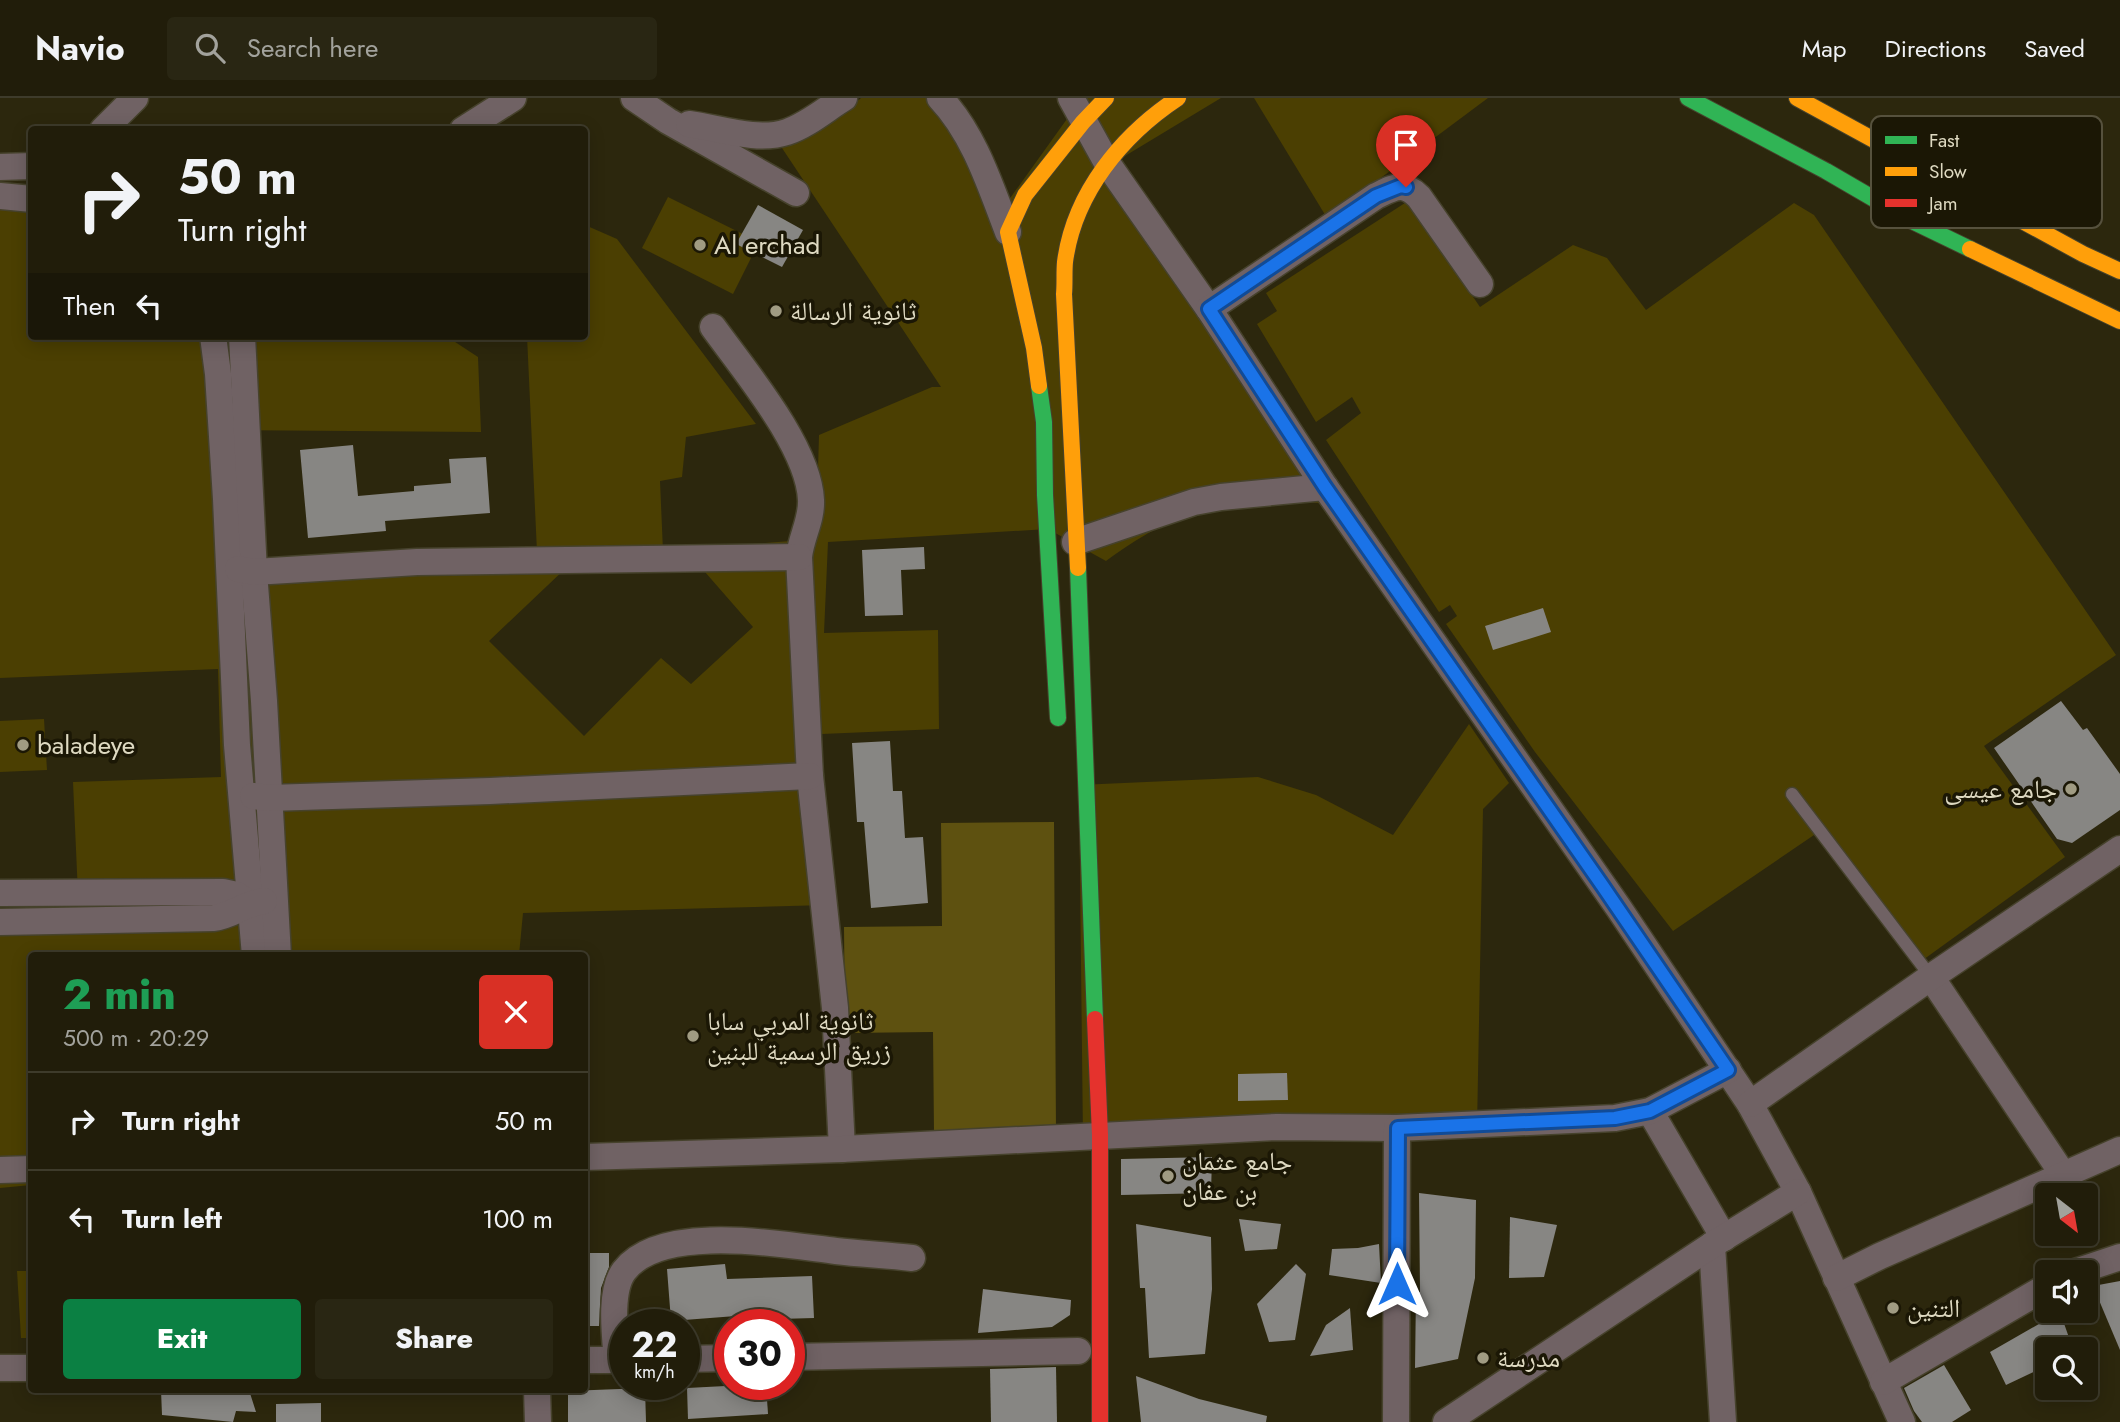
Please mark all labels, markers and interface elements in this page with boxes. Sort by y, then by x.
search box [167,17,657,80]
text: Navio [35,25,125,72]
icon: search [191,29,229,67]
text: Search here [247,29,378,67]
text: Map [1802,31,1847,66]
text: Directions [1885,31,1986,66]
text: Saved [2024,31,2085,66]
pin [1376,115,1436,187]
legend [1871,116,2102,228]
icon: arrive [1387,126,1425,164]
text: Fast [1929,127,1960,154]
text: 50 m [178,142,297,212]
icon: right [63,154,154,245]
text: Slow [1929,158,1967,185]
text: Jam [1926,190,1958,217]
text: Turn right [178,207,307,253]
place label: Al erchad [714,226,820,264]
marker: Al erchad [692,237,708,253]
text: Then [63,287,116,325]
icon: left [130,287,168,325]
place label: ثانوية الرسالة [790,292,916,330]
marker: ثانوية الرسالة [768,303,784,319]
place label: baladeye [37,726,135,764]
marker: baladeye [15,737,31,753]
place label: جامع عيسى [1944,770,2057,808]
marker: جامع عيسى [2063,781,2079,797]
text: 2 min [63,964,176,1025]
button: close [479,975,553,1049]
place label: ثانوية المربي سابا زريق الرسمية للبنين [707,1002,891,1070]
text: 500 m · 20:29 [63,1021,209,1055]
marker: ثانوية المربي سابا زريق الرسمية للبنين [685,1028,701,1044]
icon: right [63,1102,101,1140]
text: Turn right [122,1102,240,1140]
text: 50 m [495,1102,553,1140]
place label: جامع عثمان بن عفان [1182,1142,1292,1210]
marker: جامع عثمان بن عفان [1160,1168,1176,1184]
north arrow [2035,1183,2098,1246]
map controls [2035,1183,2098,1400]
icon: left [63,1200,101,1238]
text: Turn left [122,1200,222,1238]
text: 100 m [482,1200,553,1238]
position arrow [1360,1247,1434,1321]
button: sound [2035,1260,2098,1323]
place label: التنين [1907,1289,1960,1327]
button: Exit [63,1299,301,1379]
button: Share [315,1299,553,1379]
marker: التنين [1885,1300,1901,1316]
speed limit sign: 30 [714,1309,805,1400]
text: 22 [632,1320,677,1370]
button: search [2035,1337,2098,1400]
place label: مدرسة [1497,1339,1560,1377]
marker: مدرسة [1475,1350,1491,1366]
text: km/h [634,1359,675,1385]

